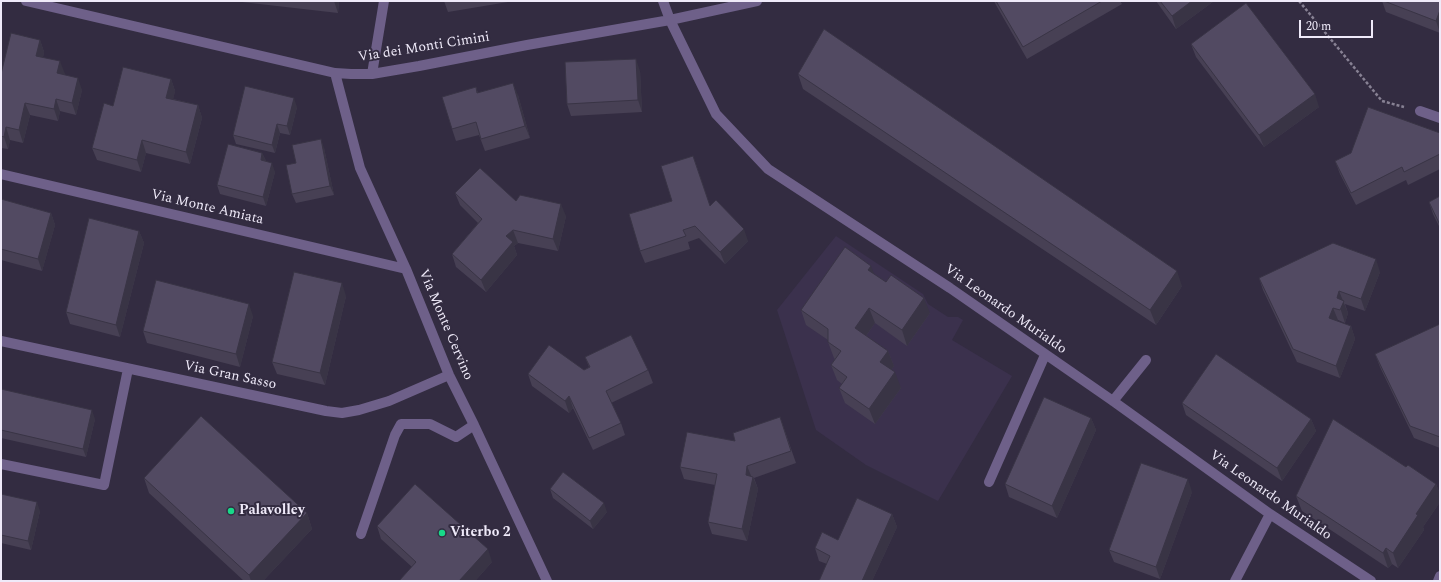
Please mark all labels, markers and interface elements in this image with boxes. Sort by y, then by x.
scale bar [1301,12,1375,38]
text: 20 m [1306,17,1331,36]
street label: Via dei Monti Cimini [357,29,491,67]
street label: Via Monte Amiata [149,187,265,229]
street label: Via Leonardo Murialdo [941,261,1069,359]
street label: Via Monte Cervino [414,267,476,383]
street label: Via Gran Sasso [182,358,278,394]
street label: Via Leonardo Murialdo [1206,447,1334,545]
place label: Palavolley [239,503,305,519]
marker: Palavolley [226,506,236,516]
place label: Viterbo 2 [450,525,511,541]
marker: Viterbo 2 [437,528,447,538]

